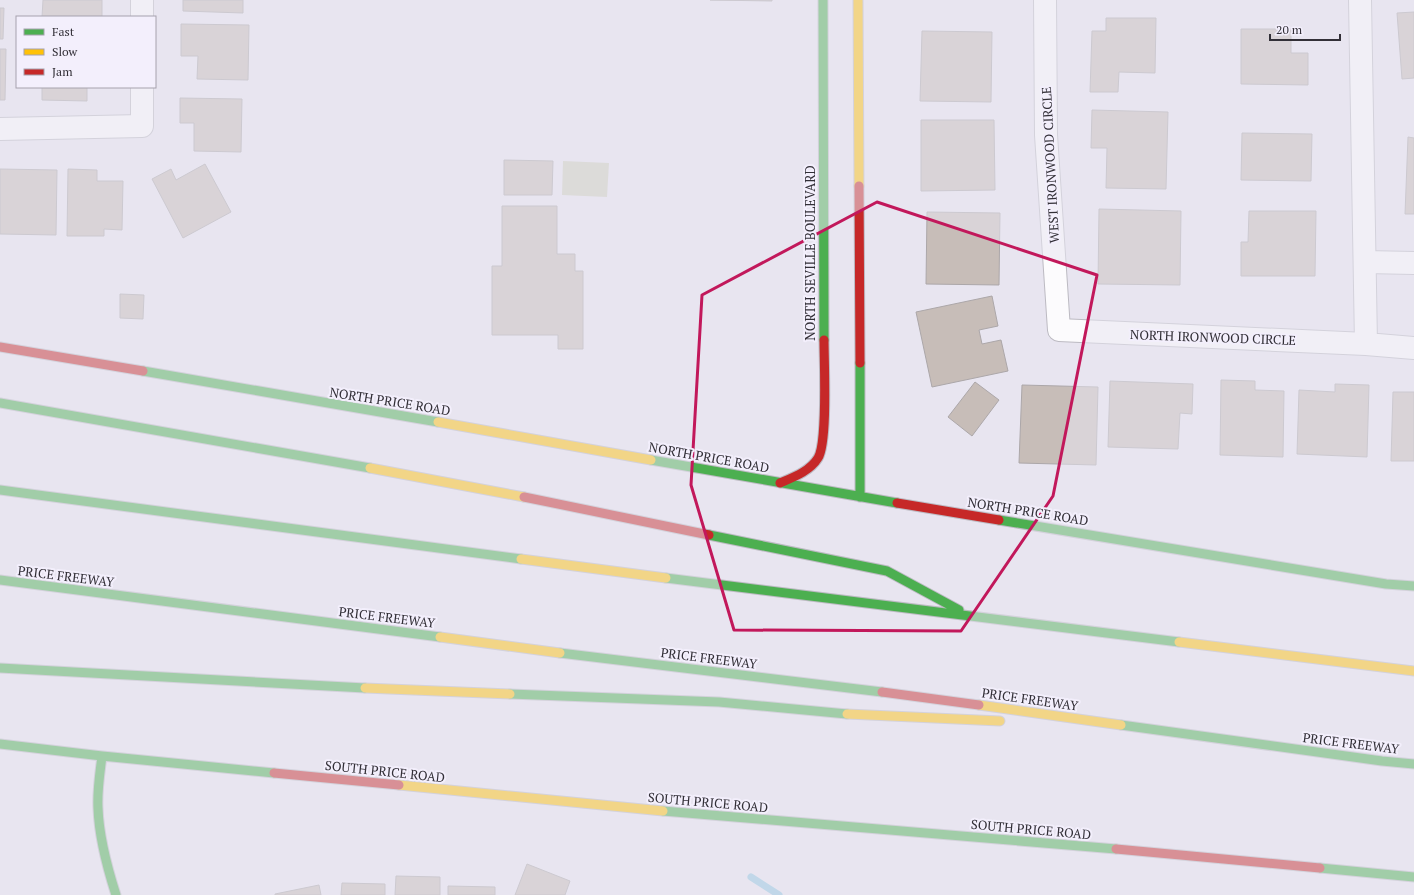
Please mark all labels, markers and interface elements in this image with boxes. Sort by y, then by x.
legend [16,16,156,88]
scale bar [1270,16,1340,42]
text: 20 m [1276,22,1303,37]
text: Fast [52,24,75,39]
text: Slow [52,44,78,59]
text: Jam [52,64,73,79]
street label: WEST IRONWOOD CIRCLE [1037,86,1063,244]
street label: NORTH SEVILLE BOULEVARD [801,165,819,341]
street label: NORTH IRONWOOD CIRCLE [1130,325,1296,349]
street label: NORTH PRICE ROAD [328,383,452,419]
street label: NORTH PRICE ROAD [647,438,771,476]
street label: NORTH PRICE ROAD [966,493,1090,529]
street label: PRICE FREEWAY [17,561,116,591]
street label: PRICE FREEWAY [338,602,437,632]
street label: PRICE FREEWAY [660,643,759,673]
street label: PRICE FREEWAY [981,683,1080,715]
street label: PRICE FREEWAY [1302,728,1401,758]
street label: SOUTH PRICE ROAD [324,756,446,786]
street label: SOUTH PRICE ROAD [647,788,769,816]
street label: SOUTH PRICE ROAD [970,815,1092,843]

